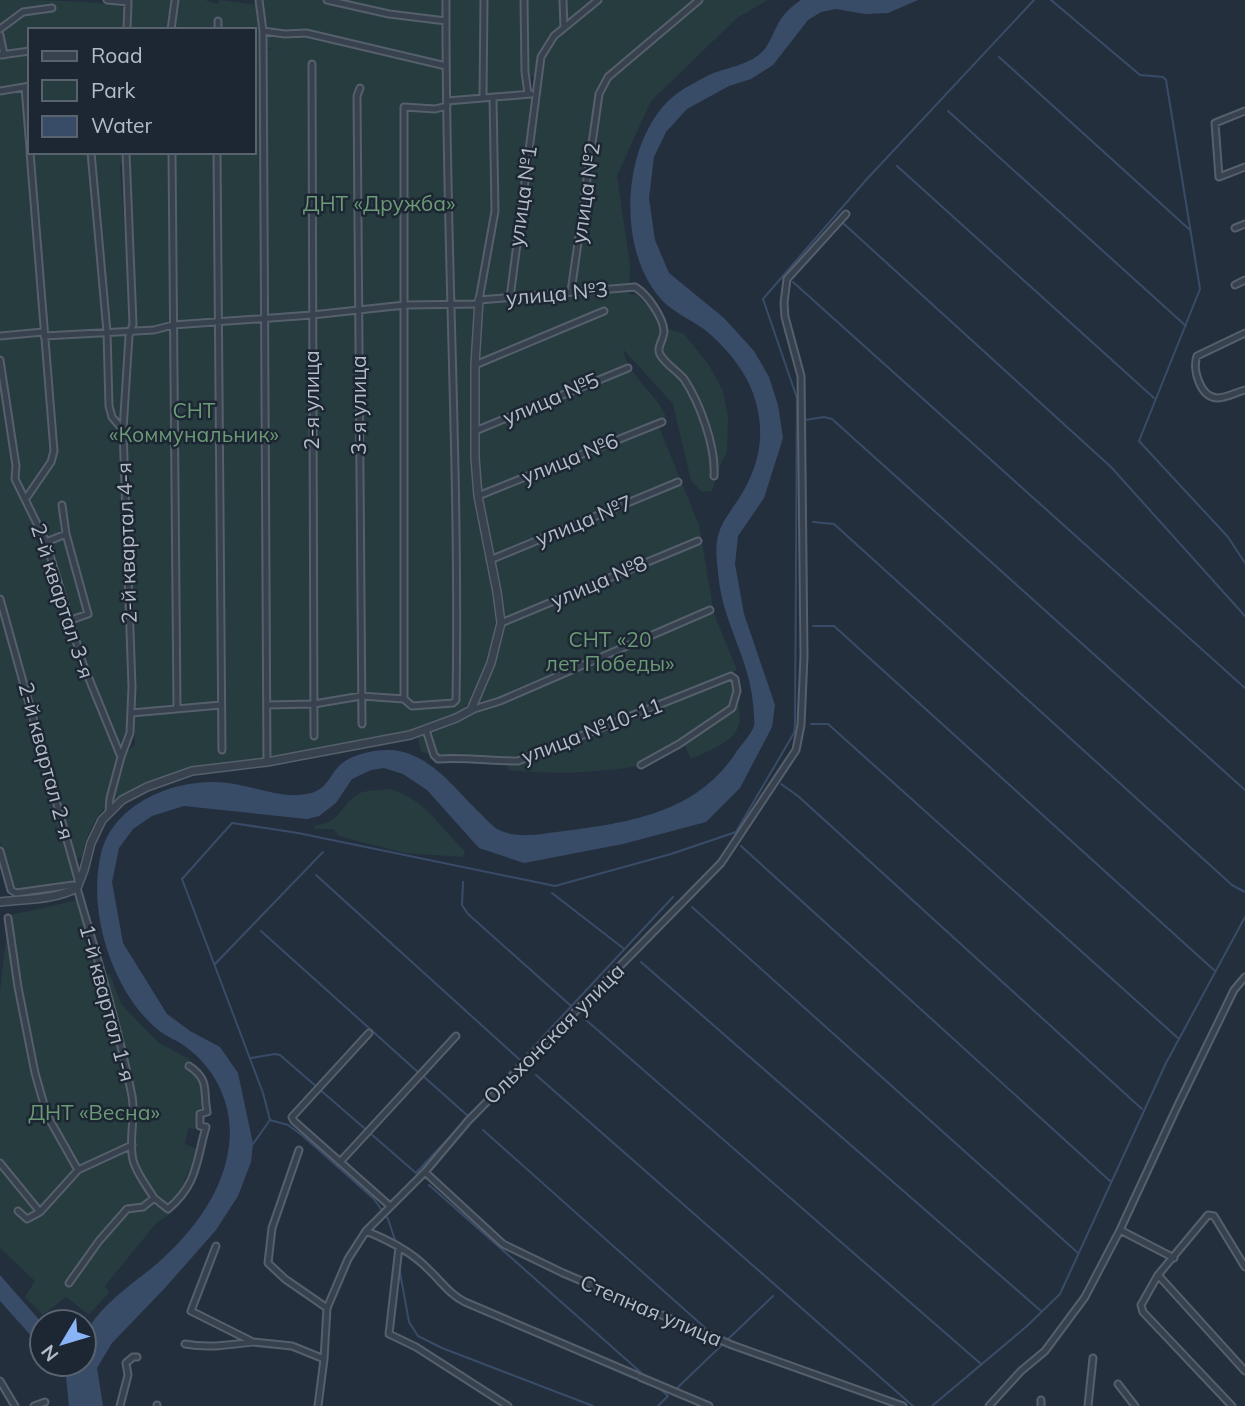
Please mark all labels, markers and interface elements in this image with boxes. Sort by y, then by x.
legend [28,28,256,154]
text: Road [91,42,142,68]
text: Park [91,77,135,103]
text: Water [91,112,152,138]
street label: улица №2 [565,141,605,245]
street label: улица №1 [502,144,542,248]
park label: ДНТ «Дружба» [303,190,455,216]
street label: улица №3 [505,276,609,310]
street label: 2-я улица [298,350,324,450]
street label: 3-я улица [345,355,371,455]
street label: улица №5 [499,366,603,430]
park label: СНТ «Коммунальник» [109,397,279,447]
street label: улица №6 [517,427,622,489]
street label: 2-й квартал 4-я [110,462,142,624]
street label: улица №7 [531,489,636,551]
street label: 2-й квартал 3-я [26,520,100,682]
street label: улица №8 [547,549,651,613]
park label: СНТ «20 лет Победы» [546,626,674,676]
street label: 2-й квартал 2-я [14,679,80,842]
street label: улица №10-11 [517,691,666,769]
street label: 1-й квартал 1-я [75,921,141,1084]
street label: Ольхонская улица [477,957,629,1109]
park label: ДНТ «Весна» [28,1099,160,1125]
street label: Степная улица [577,1268,726,1352]
north arrow [28,1308,98,1378]
text: N [36,1340,63,1367]

